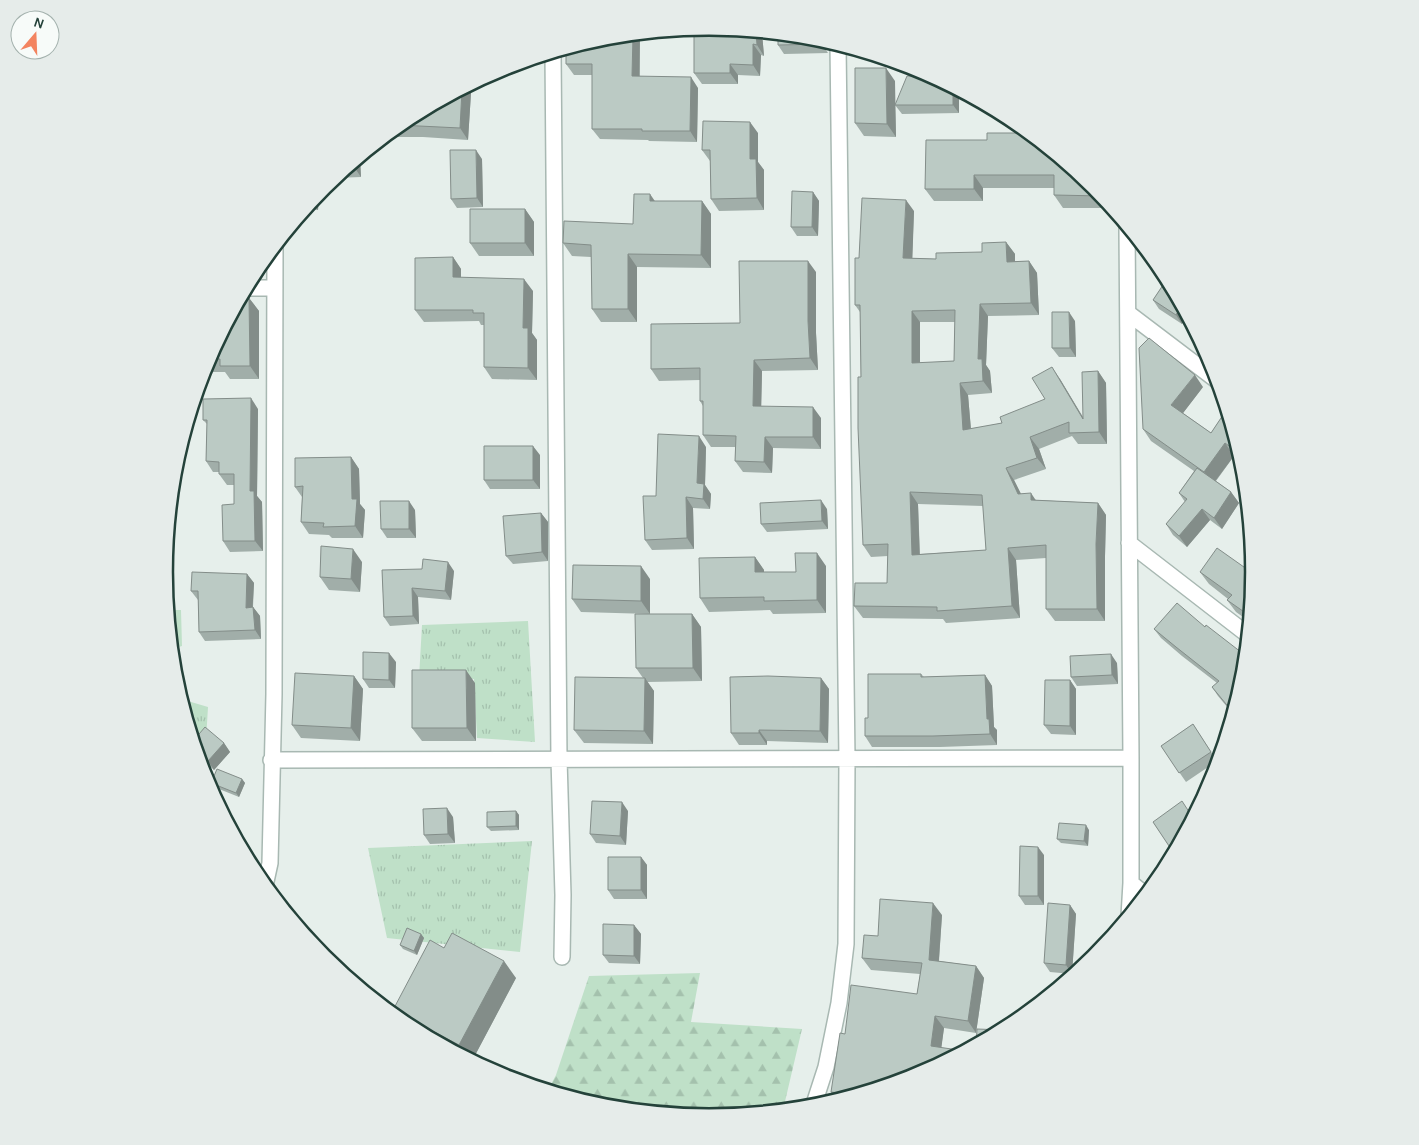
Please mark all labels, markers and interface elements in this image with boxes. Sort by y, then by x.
north arrow [10,10,60,60]
text: N [32,14,47,33]

